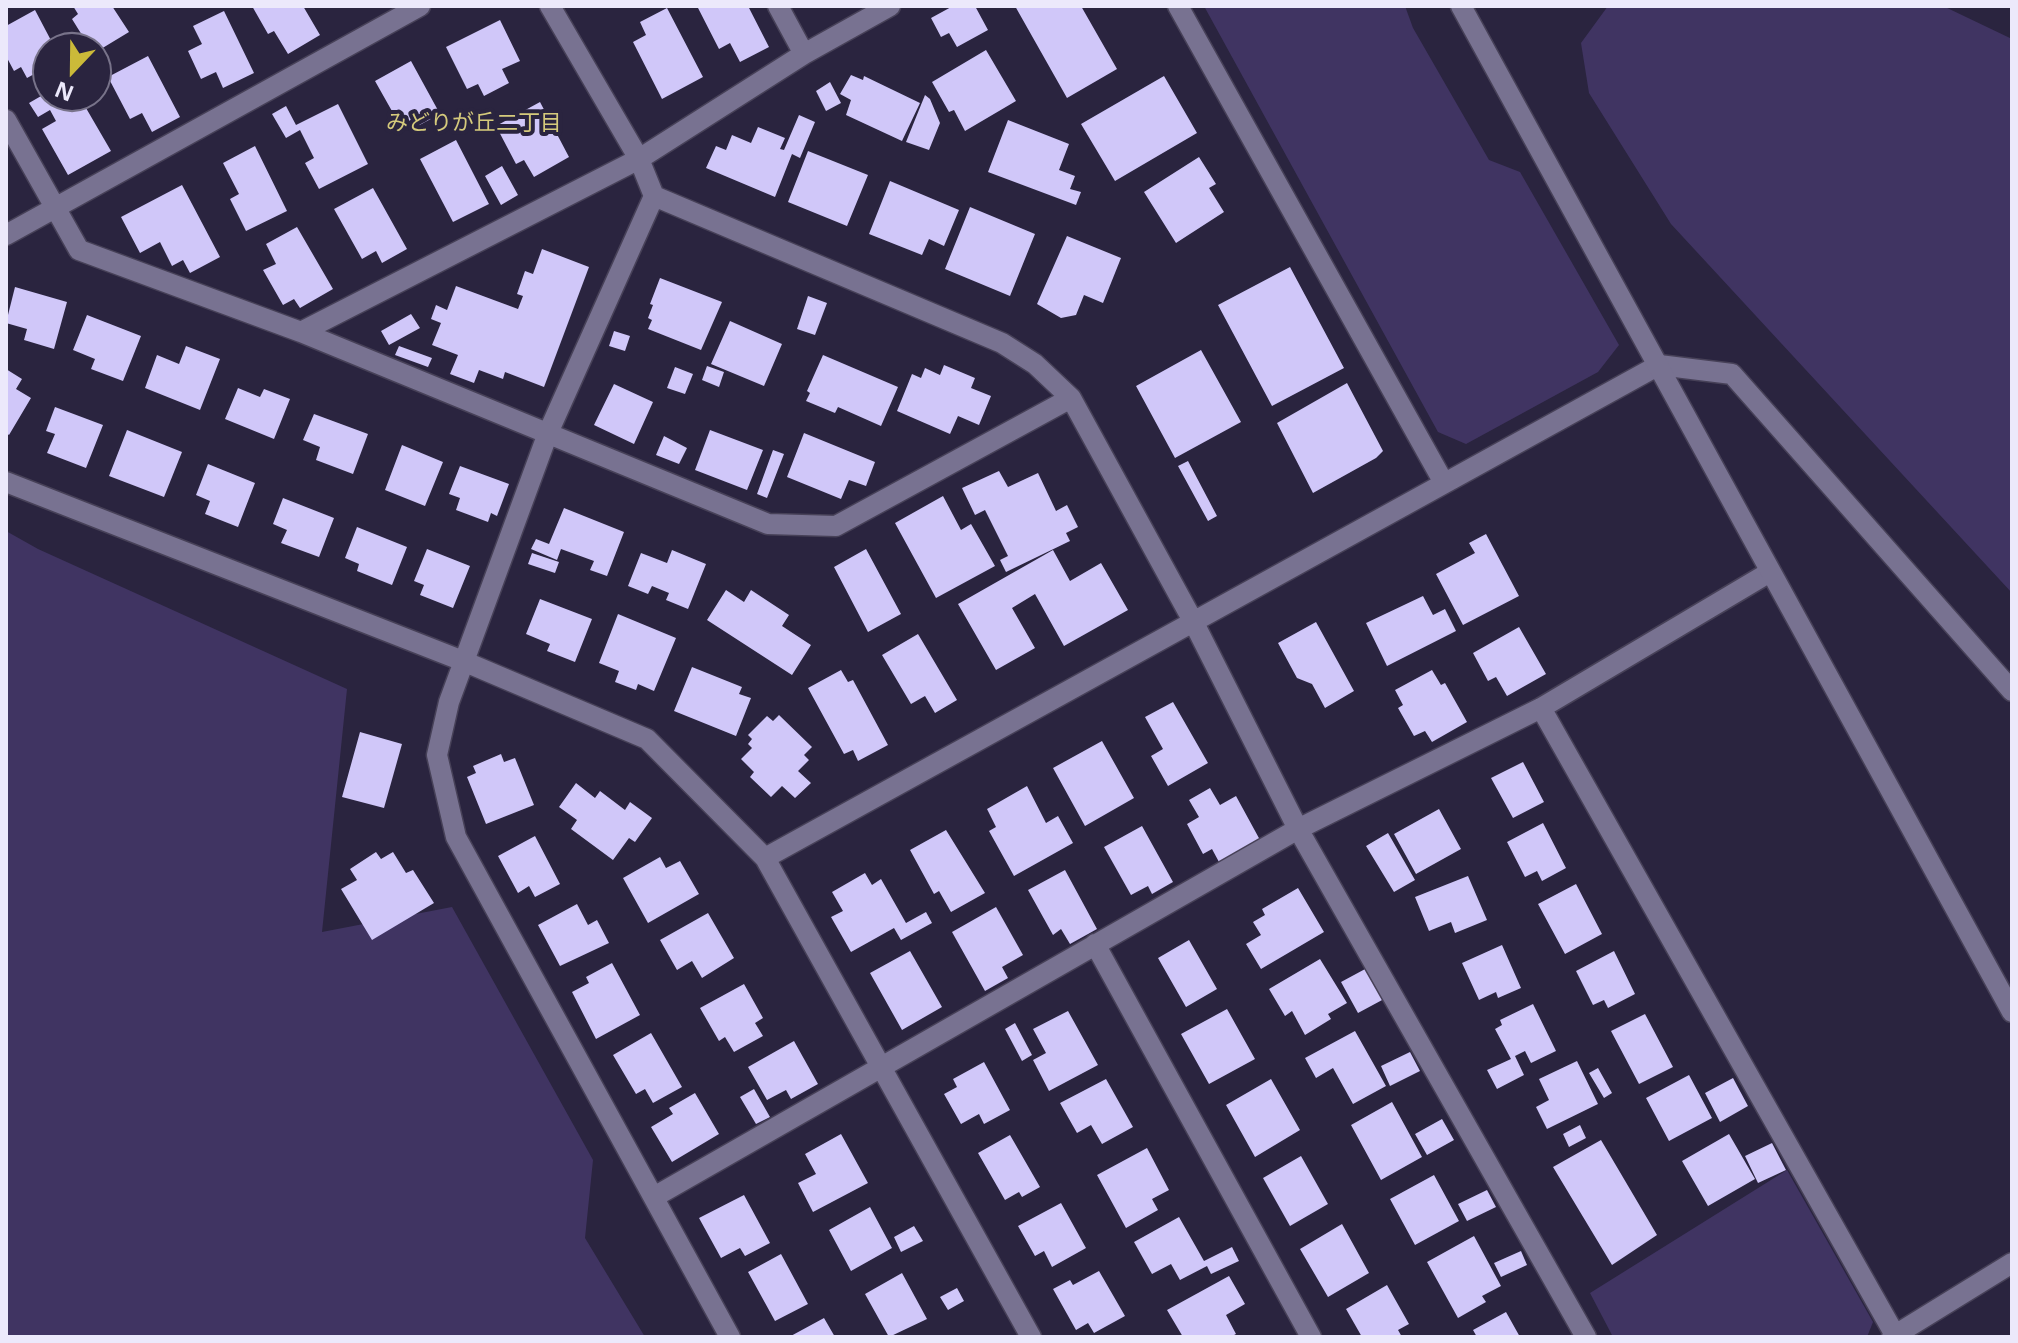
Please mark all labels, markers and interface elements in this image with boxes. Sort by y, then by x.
north arrow [32,32,112,112]
text: N [50,75,78,110]
district label: みどりが丘二丁目 [386,111,562,137]

